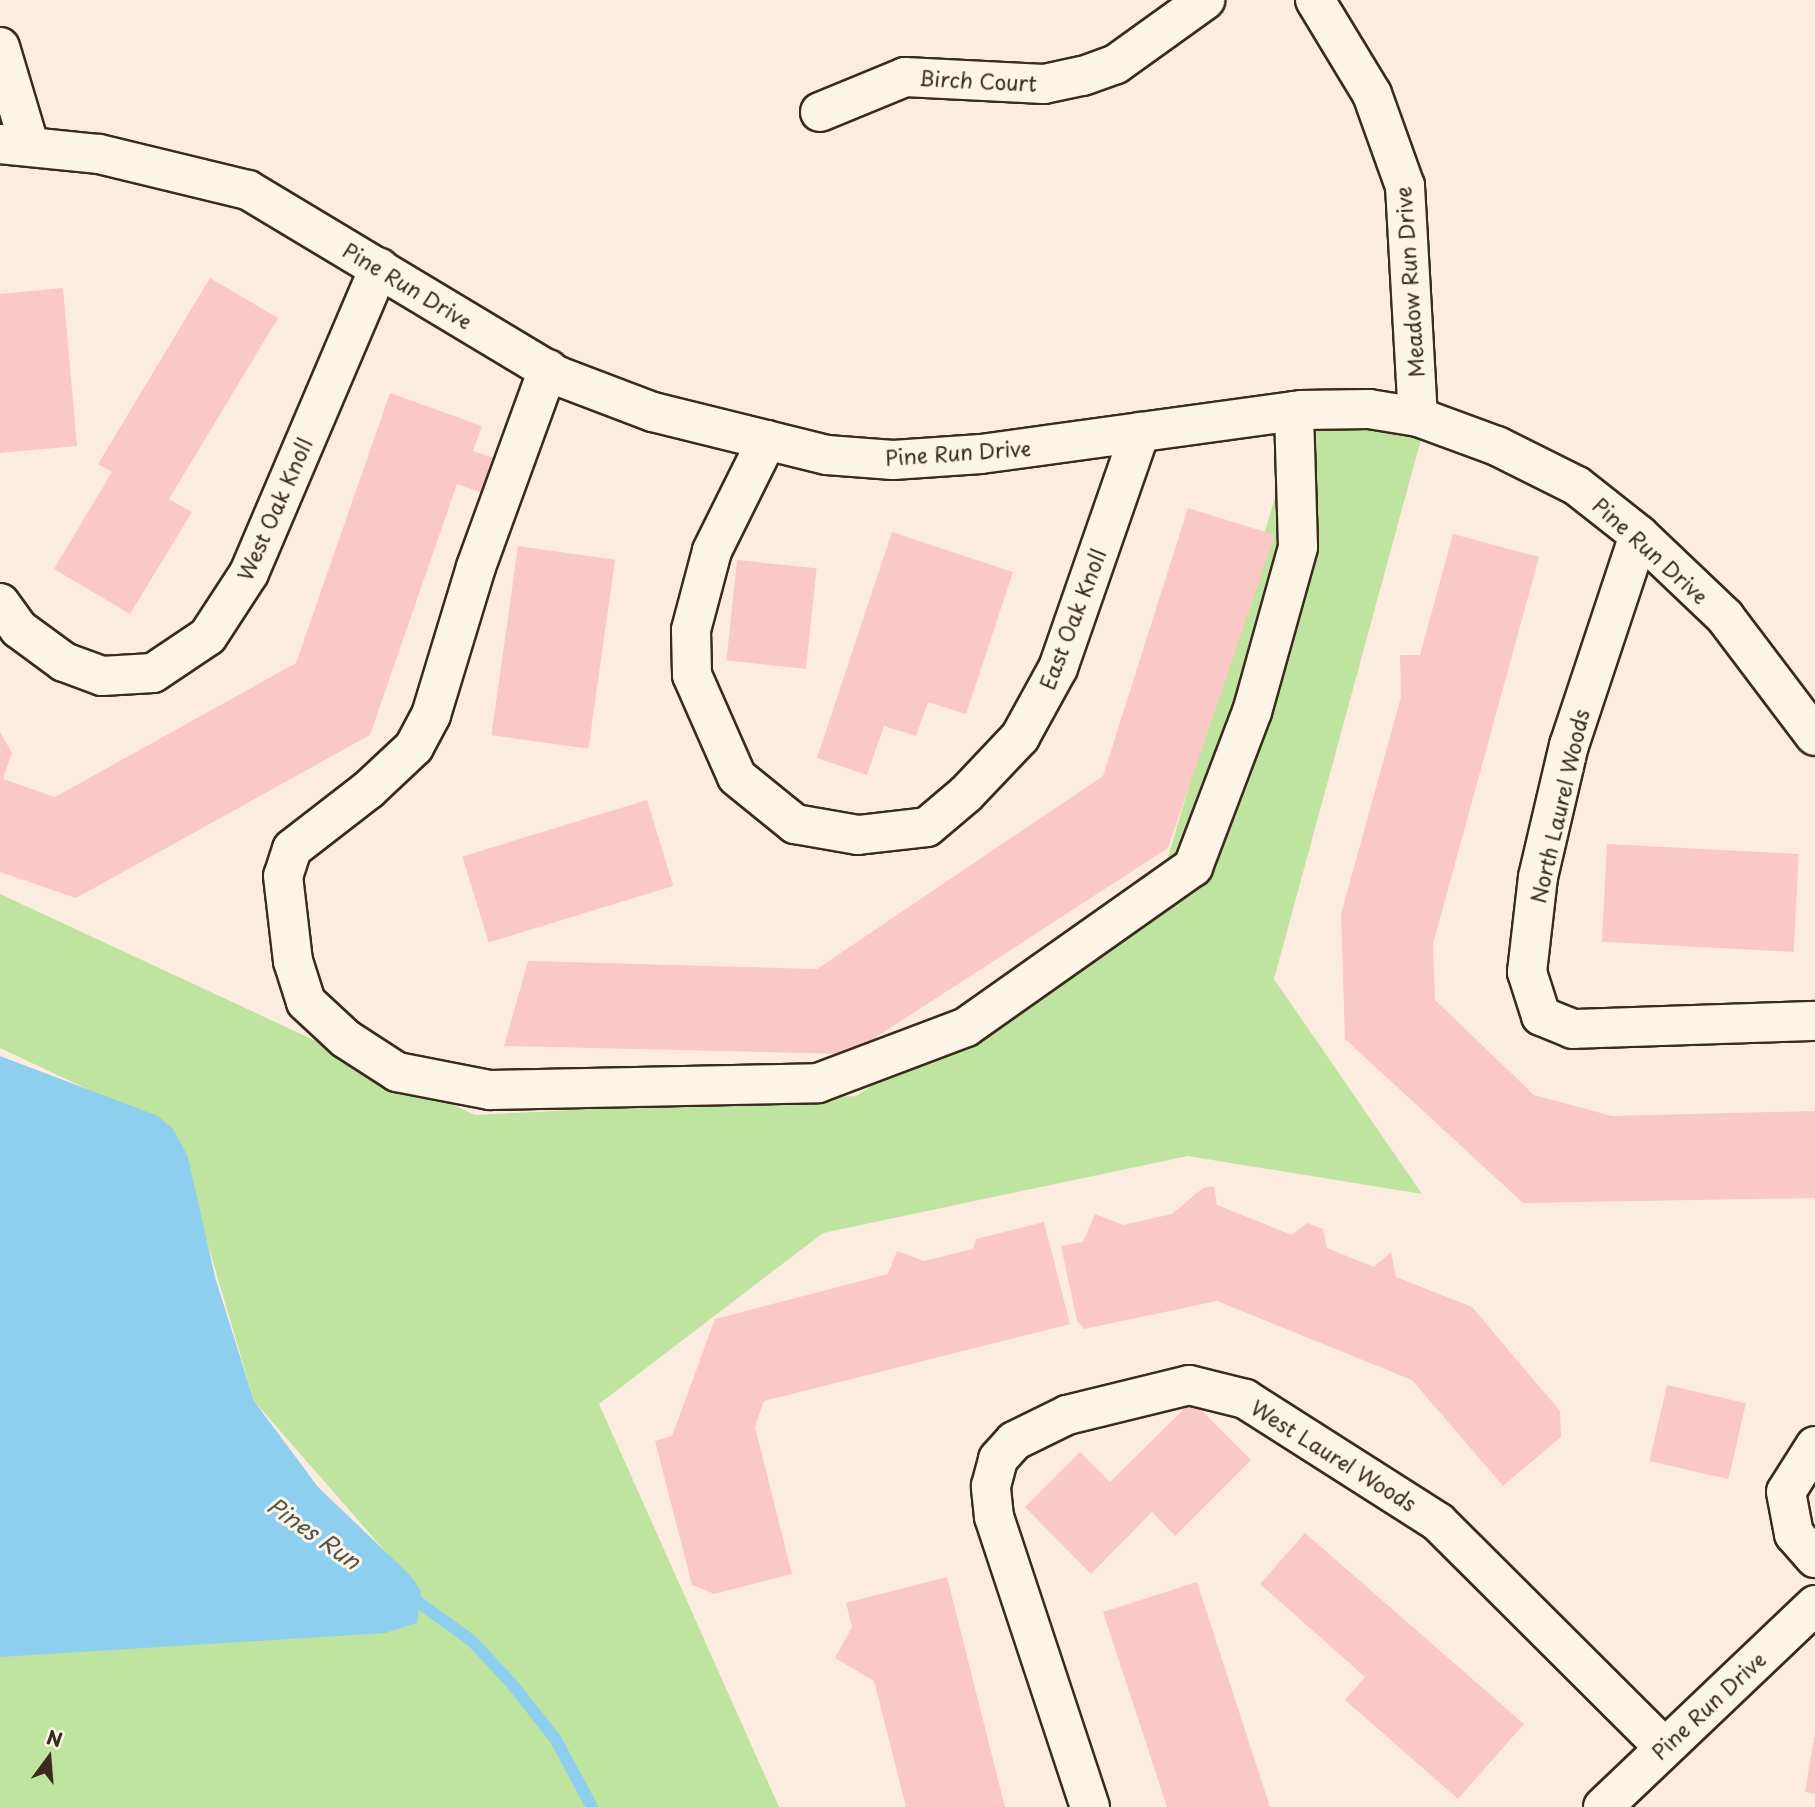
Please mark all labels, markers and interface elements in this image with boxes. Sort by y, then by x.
street label: Birch Court [918,64,1038,96]
street label: Meadow Run Drive [1390,186,1428,378]
street label: Pine Run Drive [337,236,479,334]
street label: West Oak Knoll [231,433,317,585]
street label: Pine Run Drive [882,434,1034,470]
street label: Pine Run Drive [1587,490,1715,610]
street label: East Oak Knoll [1033,545,1111,693]
street label: North Laurel Woods [1524,706,1594,906]
street label: West Laurel Woods [1247,1394,1421,1516]
water label: Pines Run [262,1491,366,1575]
street label: Pine Run Drive [1645,1645,1771,1765]
text: N [44,1722,66,1753]
north arrow [14,1723,84,1793]

